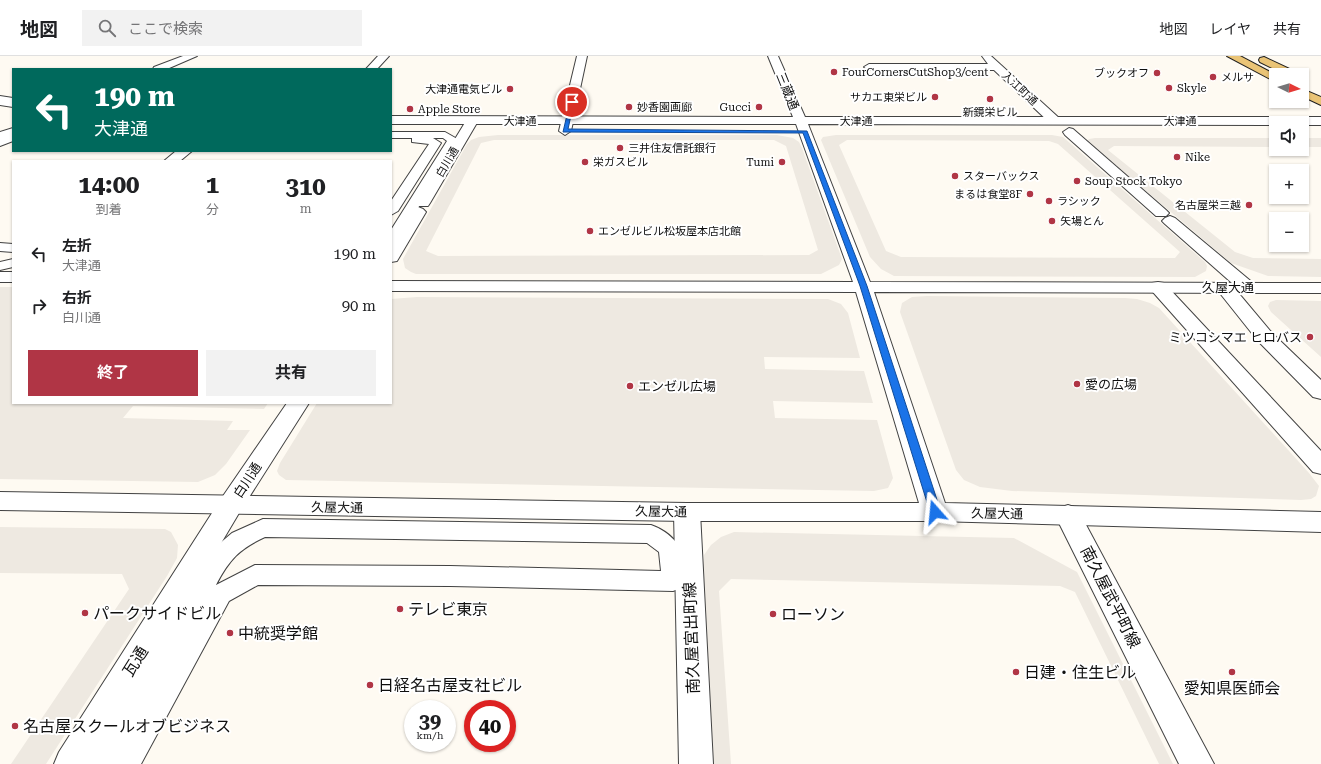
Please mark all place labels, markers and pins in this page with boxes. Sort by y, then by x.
place label: FourCornersCutShop3/cent [842,66,988,79]
marker: FourCornersCutShop3/cent [829,67,839,77]
place label: ブックオフ [1094,67,1149,80]
marker: ブックオフ [1152,68,1162,78]
place label: メルサ [1221,71,1254,84]
marker: メルサ [1208,72,1218,82]
place label: Skyle [1177,82,1207,95]
place label: 大津通電気ビル [425,83,502,96]
marker: Skyle [1164,83,1174,93]
marker: 大津通電気ビル [505,84,515,94]
pin [555,85,589,119]
place label: サカエ東栄ビル [850,91,927,104]
marker: サカエ東栄ビル [930,92,940,102]
marker: 新鏡栄ビル [985,94,995,104]
place label: 妙香園画廊 [637,101,692,114]
place label: Gucci [719,101,751,114]
marker: 妙香園画廊 [624,102,634,112]
marker: Gucci [754,102,764,112]
place label: Apple Store [418,103,480,116]
marker: Apple Store [405,104,415,114]
place label: 新鏡栄ビル [963,106,1018,119]
place label: 三井住友信託銀行 [628,142,716,155]
marker: 三井住友信託銀行 [615,143,625,153]
place label: Nike [1185,151,1210,164]
marker: Nike [1172,152,1182,162]
place label: 栄ガスビル [593,156,648,169]
place label: Tumi [746,156,774,169]
marker: 栄ガスビル [580,157,590,167]
marker: Tumi [777,157,787,167]
place label: スターバックス [963,170,1040,183]
marker: スターバックス [950,171,960,181]
place label: Soup Stock Tokyo [1085,175,1183,188]
marker: Soup Stock Tokyo [1072,176,1082,186]
place label: まるは食堂8F [954,188,1022,201]
marker: まるは食堂8F [1025,189,1035,199]
place label: ラシック [1057,195,1101,208]
marker: ラシック [1044,196,1054,206]
place label: 名古屋栄三越 [1175,199,1241,212]
marker: 名古屋栄三越 [1244,200,1254,210]
place label: 矢場とん [1060,215,1104,228]
marker: 矢場とん [1047,216,1057,226]
place label: エンゼルビル松坂屋本店北館 [598,225,741,238]
marker: エンゼルビル松坂屋本店北館 [585,226,595,236]
place label: ミツコシマエ ヒロバス [1169,330,1302,345]
marker: ミツコシマエ ヒロバス [1305,332,1315,342]
place label: 愛の広場 [1085,377,1137,392]
place label: エンゼル広場 [638,379,716,394]
marker: 愛の広場 [1072,379,1082,389]
marker: エンゼル広場 [625,381,635,391]
place label: テレビ東京 [408,600,488,619]
place label: パークサイドビル [93,604,221,623]
marker: テレビ東京 [395,604,405,614]
place label: ローソン [781,605,845,624]
marker: パークサイドビル [80,608,90,618]
marker: ローソン [768,609,778,619]
place label: 中統奨学館 [238,624,318,643]
marker: 中統奨学館 [225,628,235,638]
place label: 日建・住生ビル [1024,663,1136,682]
marker: 日建・住生ビル [1011,667,1021,677]
marker: 愛知県医師会 [1227,667,1237,677]
place label: 日経名古屋支社ビル [378,676,522,695]
place label: 愛知県医師会 [1184,679,1280,698]
marker: 日経名古屋支社ビル [365,680,375,690]
place label: 名古屋スクールオブビジネス [23,717,231,736]
marker: 名古屋スクールオブビジネス [10,721,20,731]

